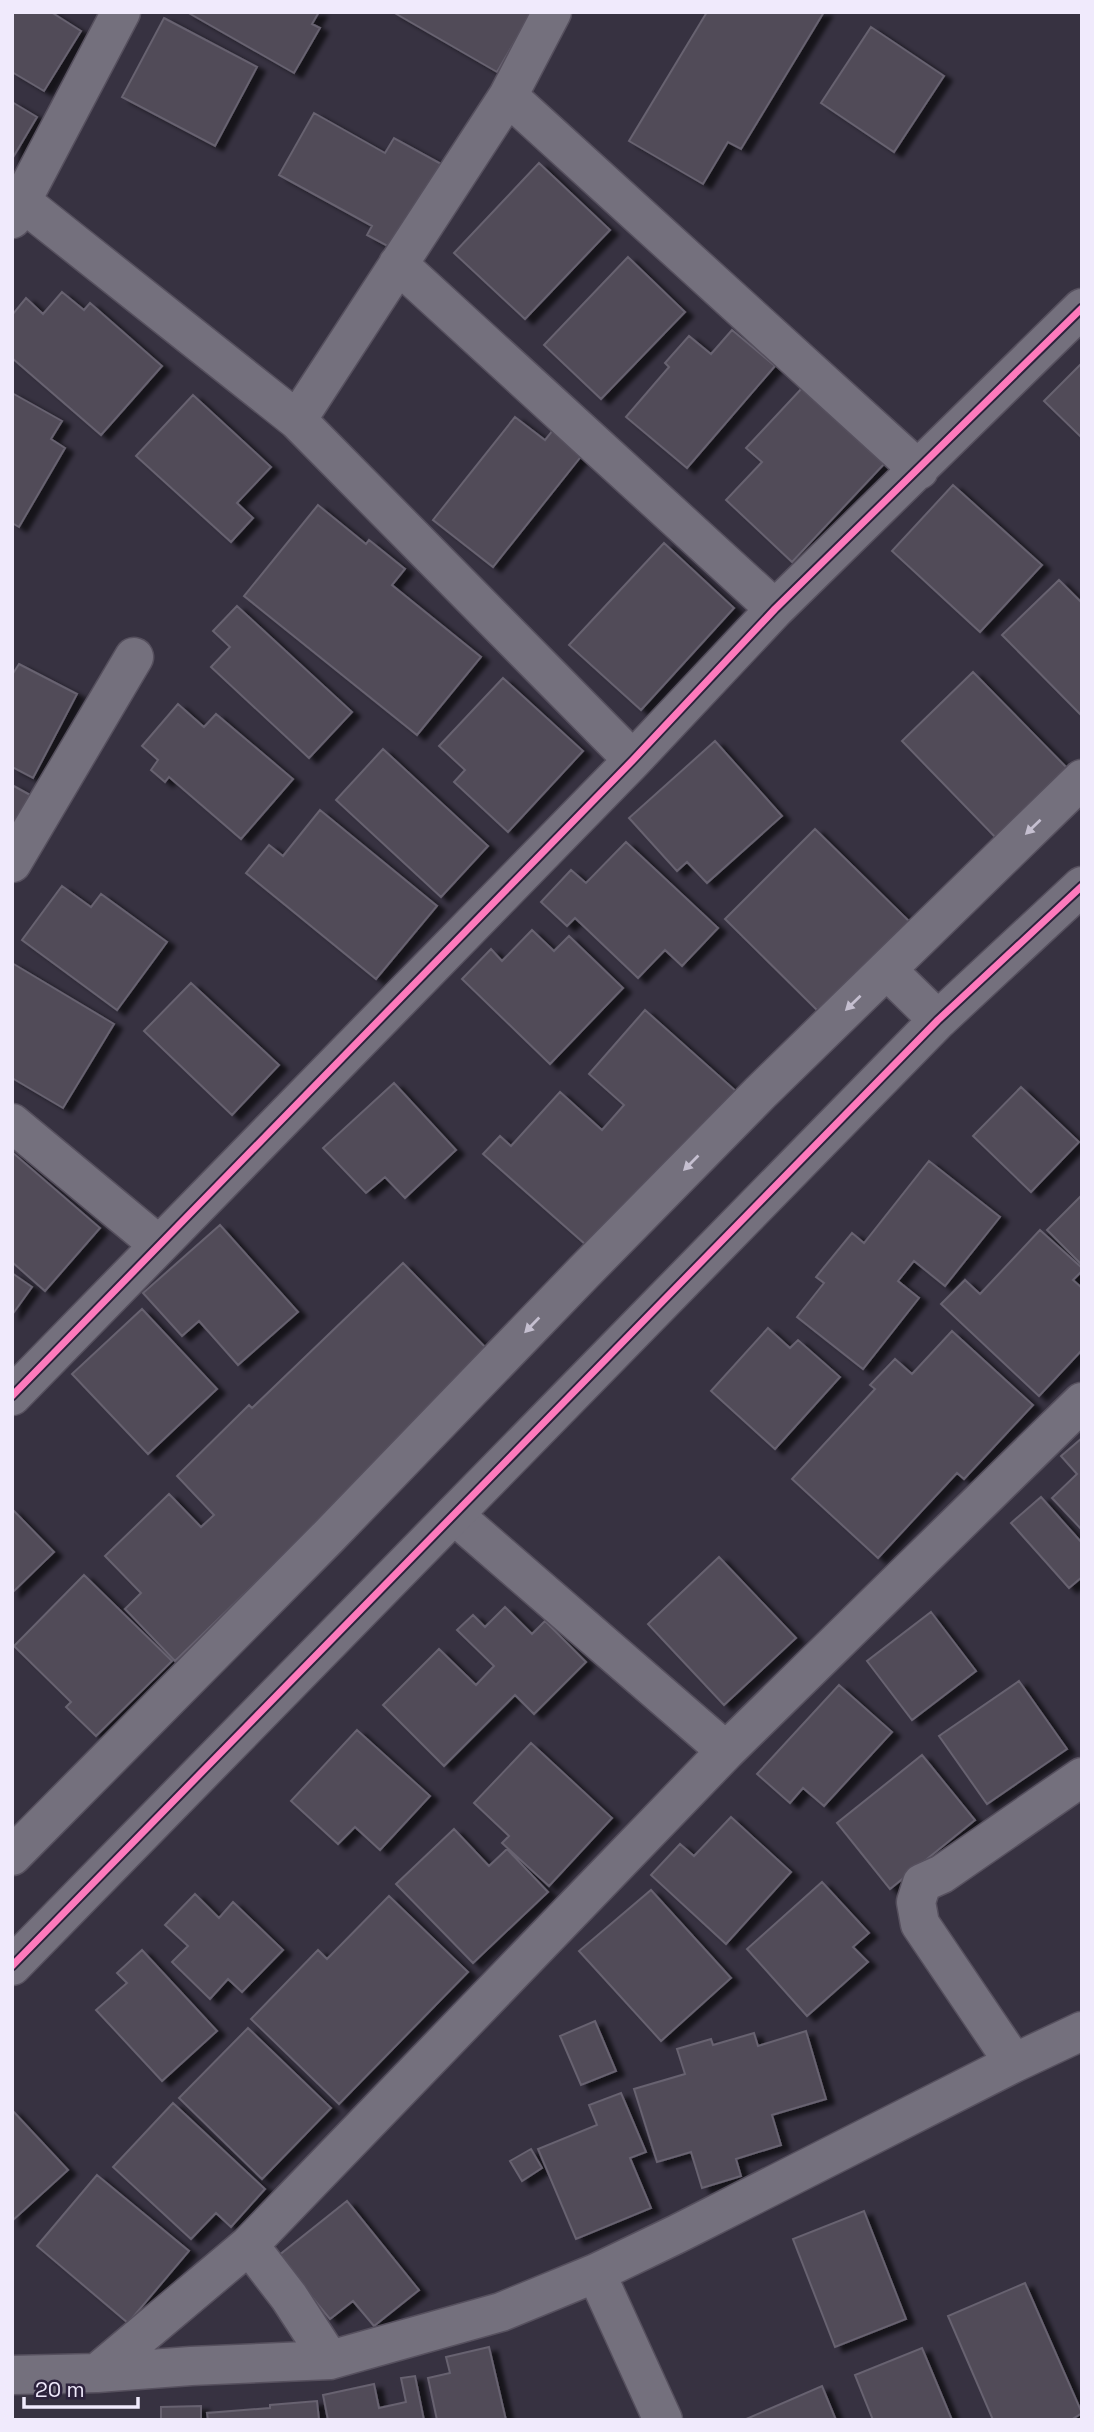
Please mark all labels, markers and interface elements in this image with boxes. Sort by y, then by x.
one-way arrow [1025,819,1041,835]
one-way arrow [844,995,861,1012]
one-way arrow [683,1154,699,1171]
one-way arrow [523,1317,540,1334]
scale bar [24,2366,138,2410]
text: 20 m [35,2376,85,2403]

